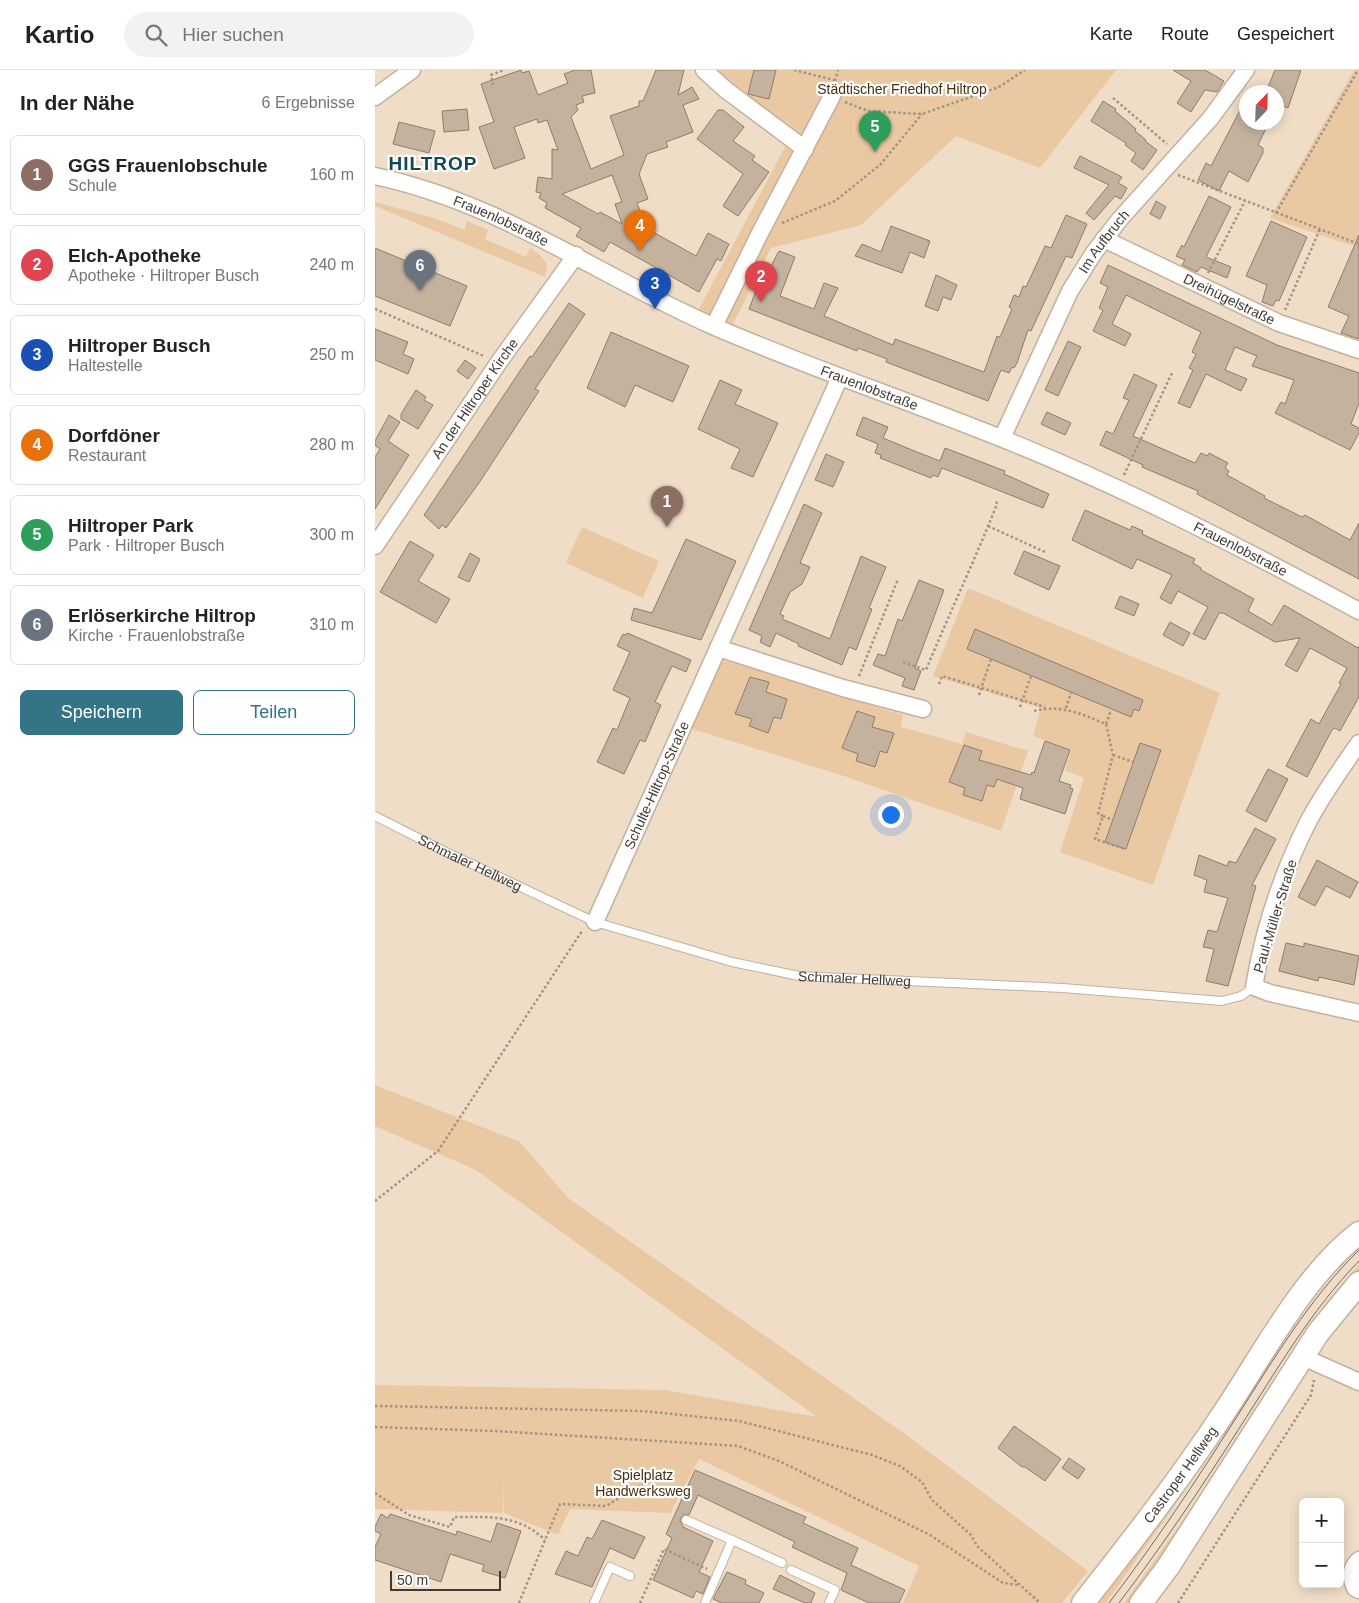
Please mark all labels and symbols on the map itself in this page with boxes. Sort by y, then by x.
park label: Städtischer Friedhof Hiltrop [817,81,987,97]
north arrow [1239,85,1284,130]
pin: 5 [859,111,891,152]
district label: HILTROP [389,153,477,174]
street label: Frauenlobstraße [451,192,552,249]
street label: Im Aufbruch [1075,206,1132,276]
pin: 4 [624,210,656,251]
pin: 6 [404,250,436,291]
pin: 2 [745,261,777,302]
pin: 3 [639,268,671,309]
street label: Dreihügelstraße [1181,270,1278,328]
street label: An der Hiltroper Kirche [428,335,521,462]
street label: Frauenlobstraße [818,362,921,413]
pin: 1 [651,486,683,527]
street label: Frauenlobstraße [1191,518,1290,579]
street label: Schulte-Hiltrop-Straße [621,718,692,852]
your location [878,802,904,828]
street label: Schmaler Hellweg [416,831,524,894]
street label: Paul-Müller-Straße [1250,857,1300,975]
street label: Schmaler Hellweg [798,968,911,989]
street label: Castroper Hellweg [1140,1423,1220,1526]
park label: Spielplatz Handwerksweg [595,1467,691,1499]
scale bar [390,1568,501,1591]

